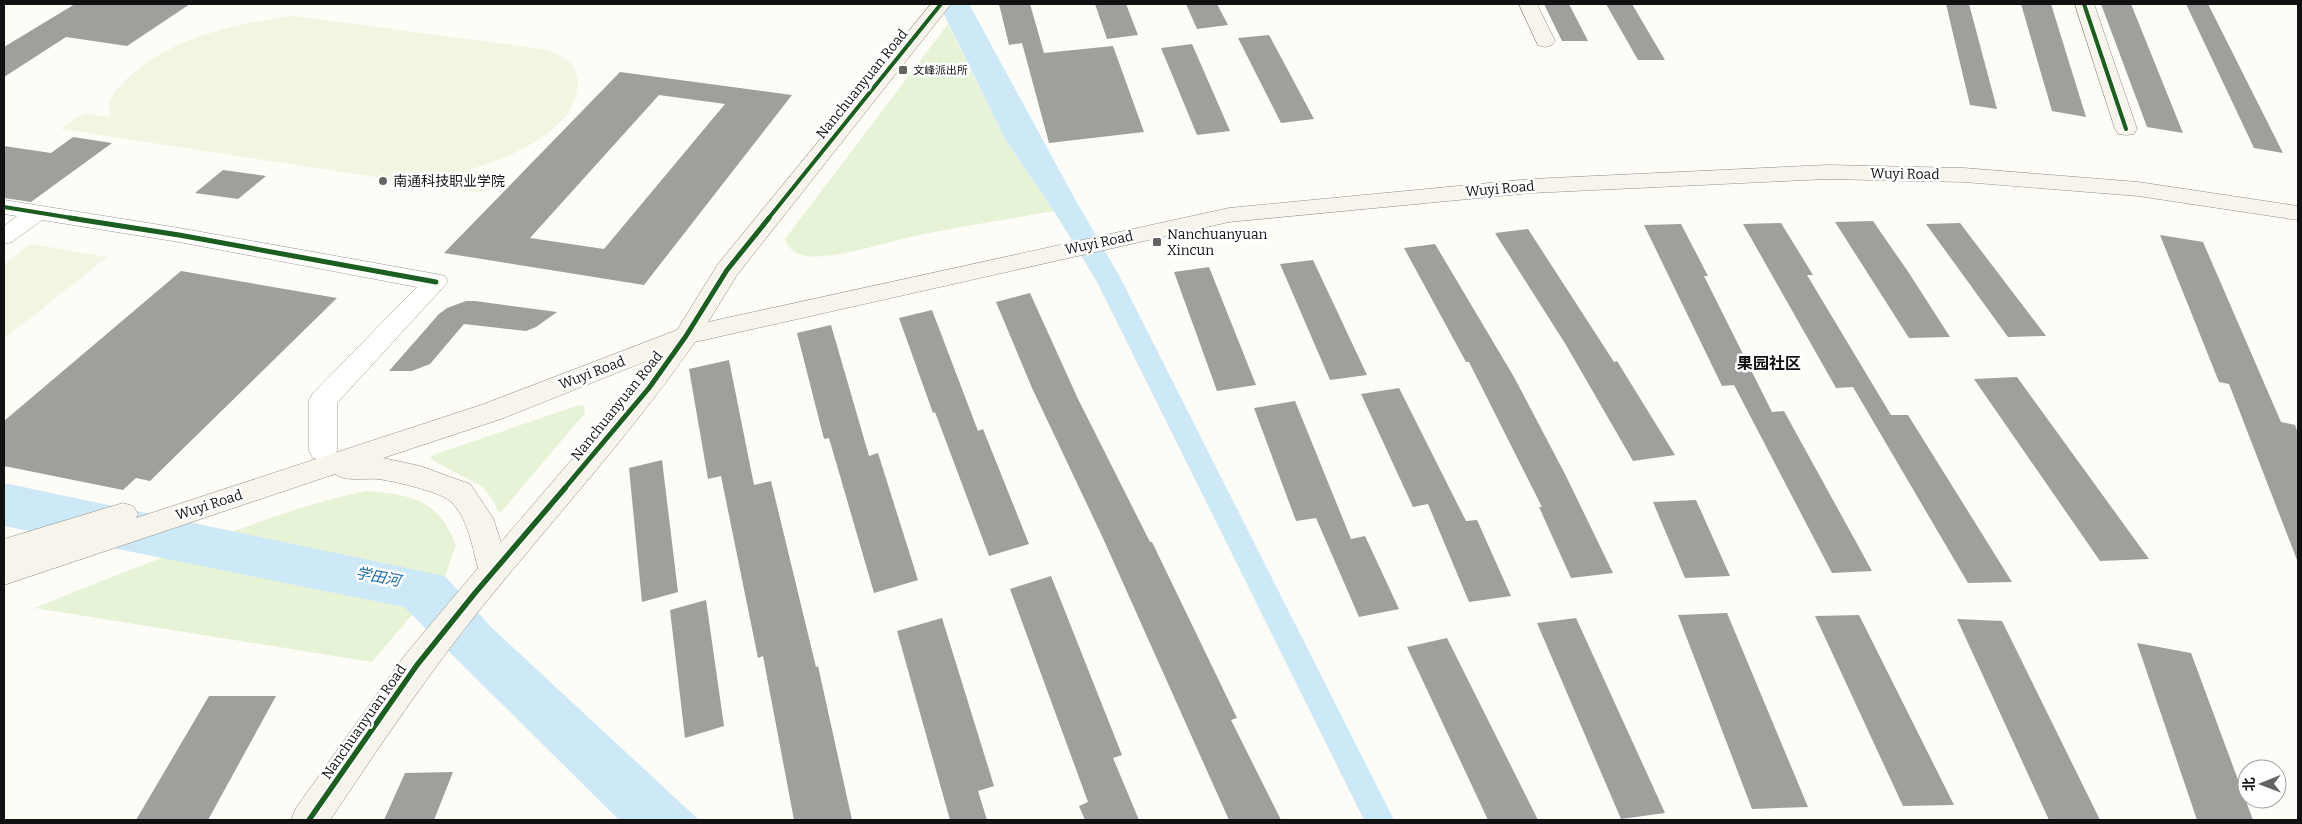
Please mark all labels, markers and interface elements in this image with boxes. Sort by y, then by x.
street label: Nanchuanyuan Road [813,26,911,142]
marker: 文峰派出所 [897,64,909,76]
place label: 文峰派出所 [913,64,968,77]
street label: Wuyi Road [1870,165,1940,183]
place label: 南通科技职业学院 [393,173,505,190]
marker: 南通科技职业学院 [377,175,389,187]
street label: Wuyi Road [1465,178,1535,200]
place label: Nanchuanyuan Xincun [1167,226,1268,259]
street label: Wuyi Road [1063,227,1135,259]
marker: Nanchuanyuan Xincun [1151,236,1163,248]
street label: Nanchuanyuan Road [568,348,666,464]
street label: Wuyi Road [557,353,627,393]
district label: 果园社区 [1737,354,1801,373]
street label: Wuyi Road [173,486,245,524]
water label: 学田河 [354,564,405,591]
street label: Nanchuanyuan Road [318,661,410,783]
north arrow [2237,759,2287,809]
text: 北 [2241,777,2258,791]

